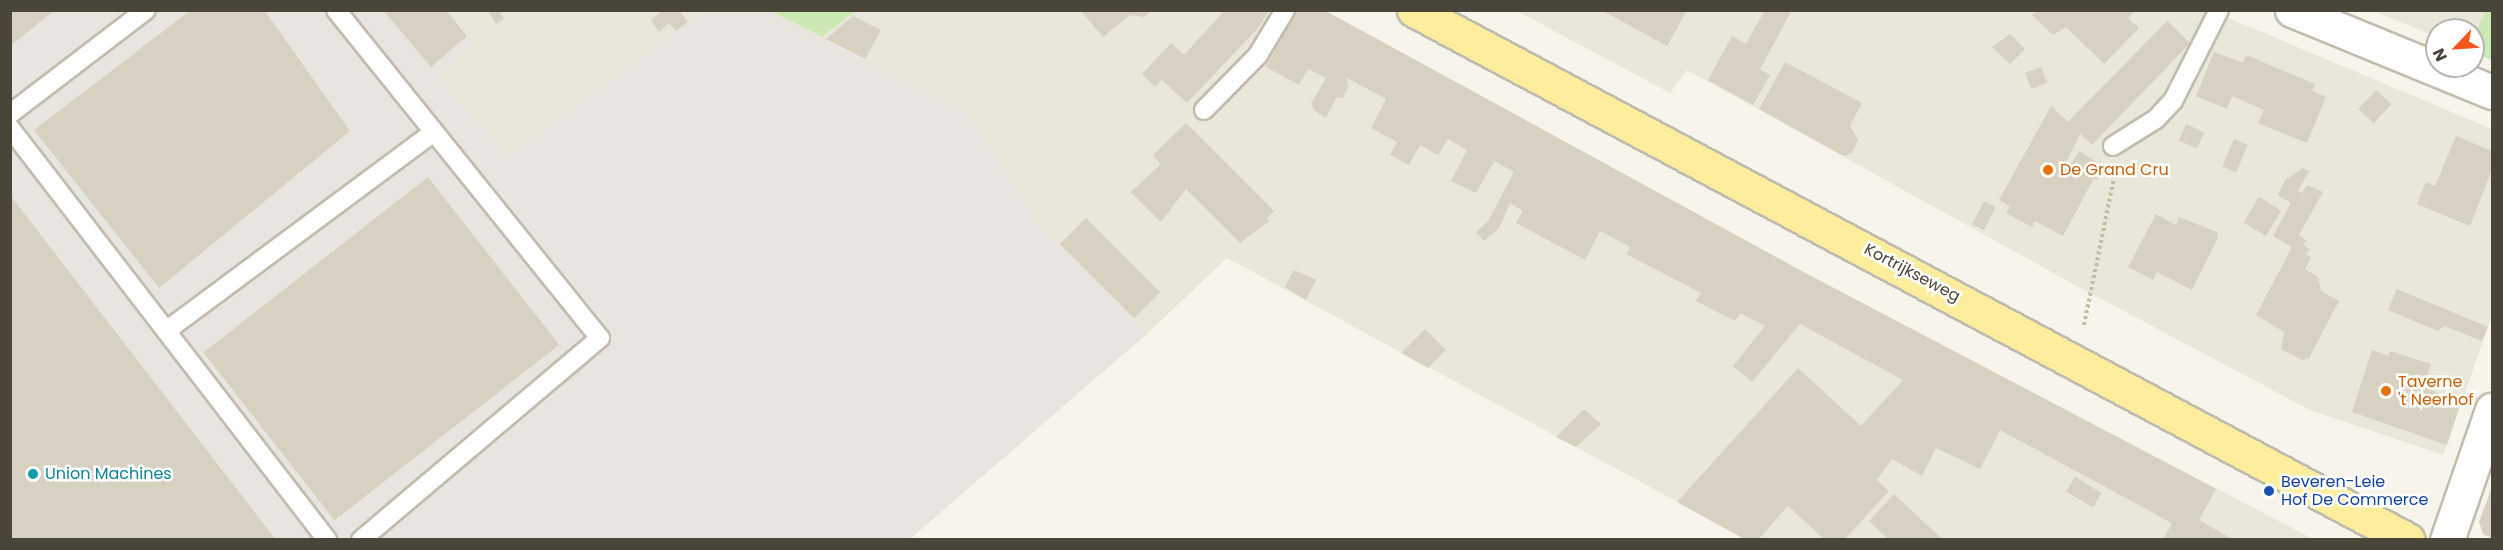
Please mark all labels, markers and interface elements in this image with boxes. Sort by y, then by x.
north arrow [2425,18,2485,78]
text: N [2427,45,2453,65]
place label: De Grand Cru [2060,160,2169,180]
marker: De Grand Cru [2041,163,2055,177]
street label: Kortrijkseweg [1861,240,1963,306]
place label: Taverne 't Neerhof [2398,372,2473,410]
marker: Taverne 't Neerhof [2379,384,2393,398]
place label: Union Machines [45,464,172,484]
marker: Union Machines [26,467,40,481]
place label: Beveren-Leie Hof De Commerce [2281,472,2428,510]
marker: Beveren-Leie Hof De Commerce [2262,484,2276,498]

